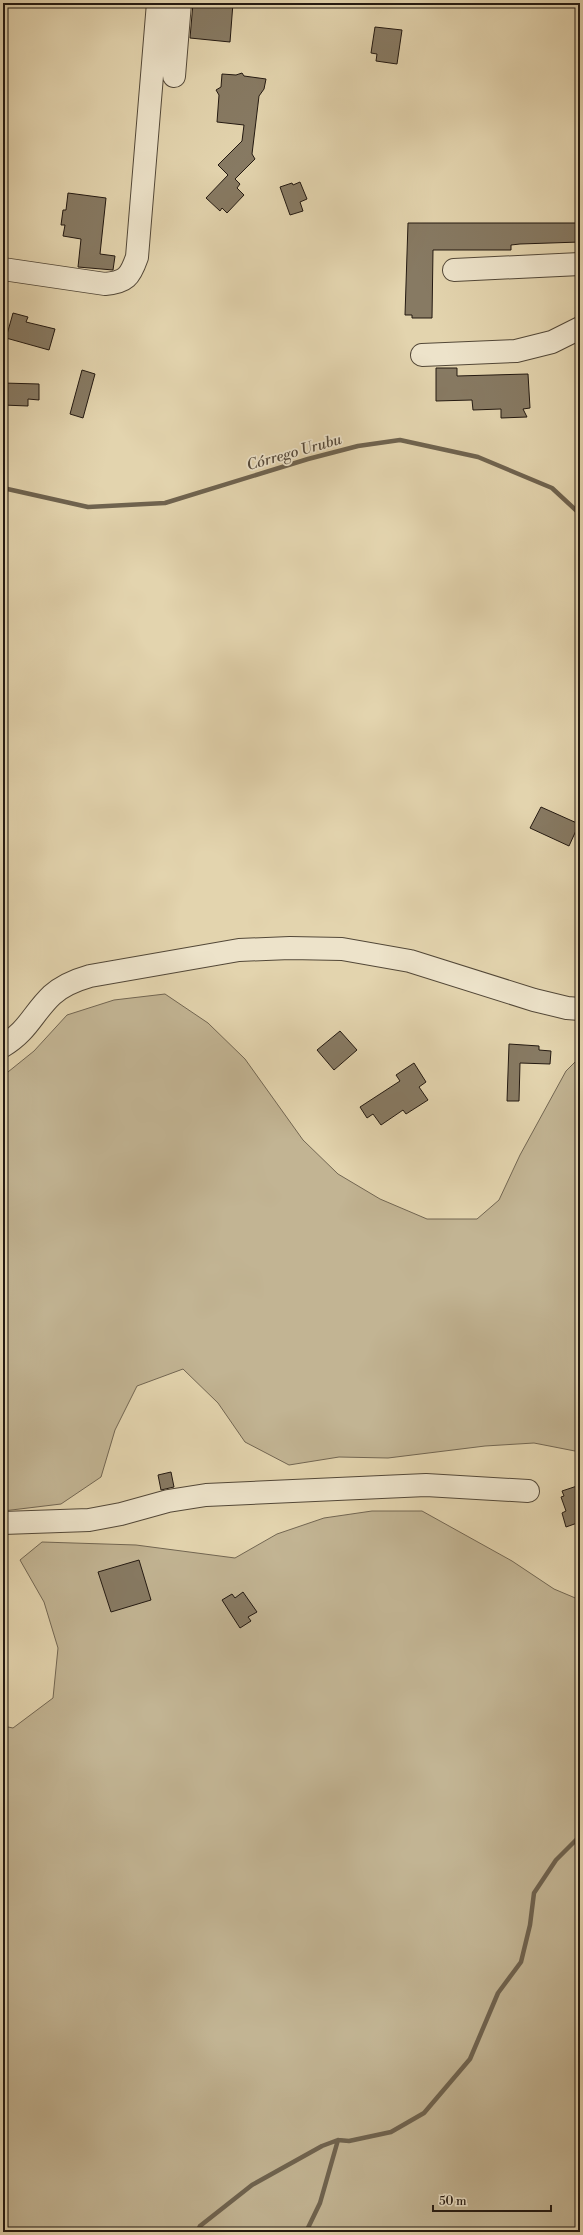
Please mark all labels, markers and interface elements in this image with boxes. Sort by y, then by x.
water label: Córrego Urubu [244,430,344,475]
scale bar [433,2187,551,2213]
text: 50 m [439,2194,467,2209]

